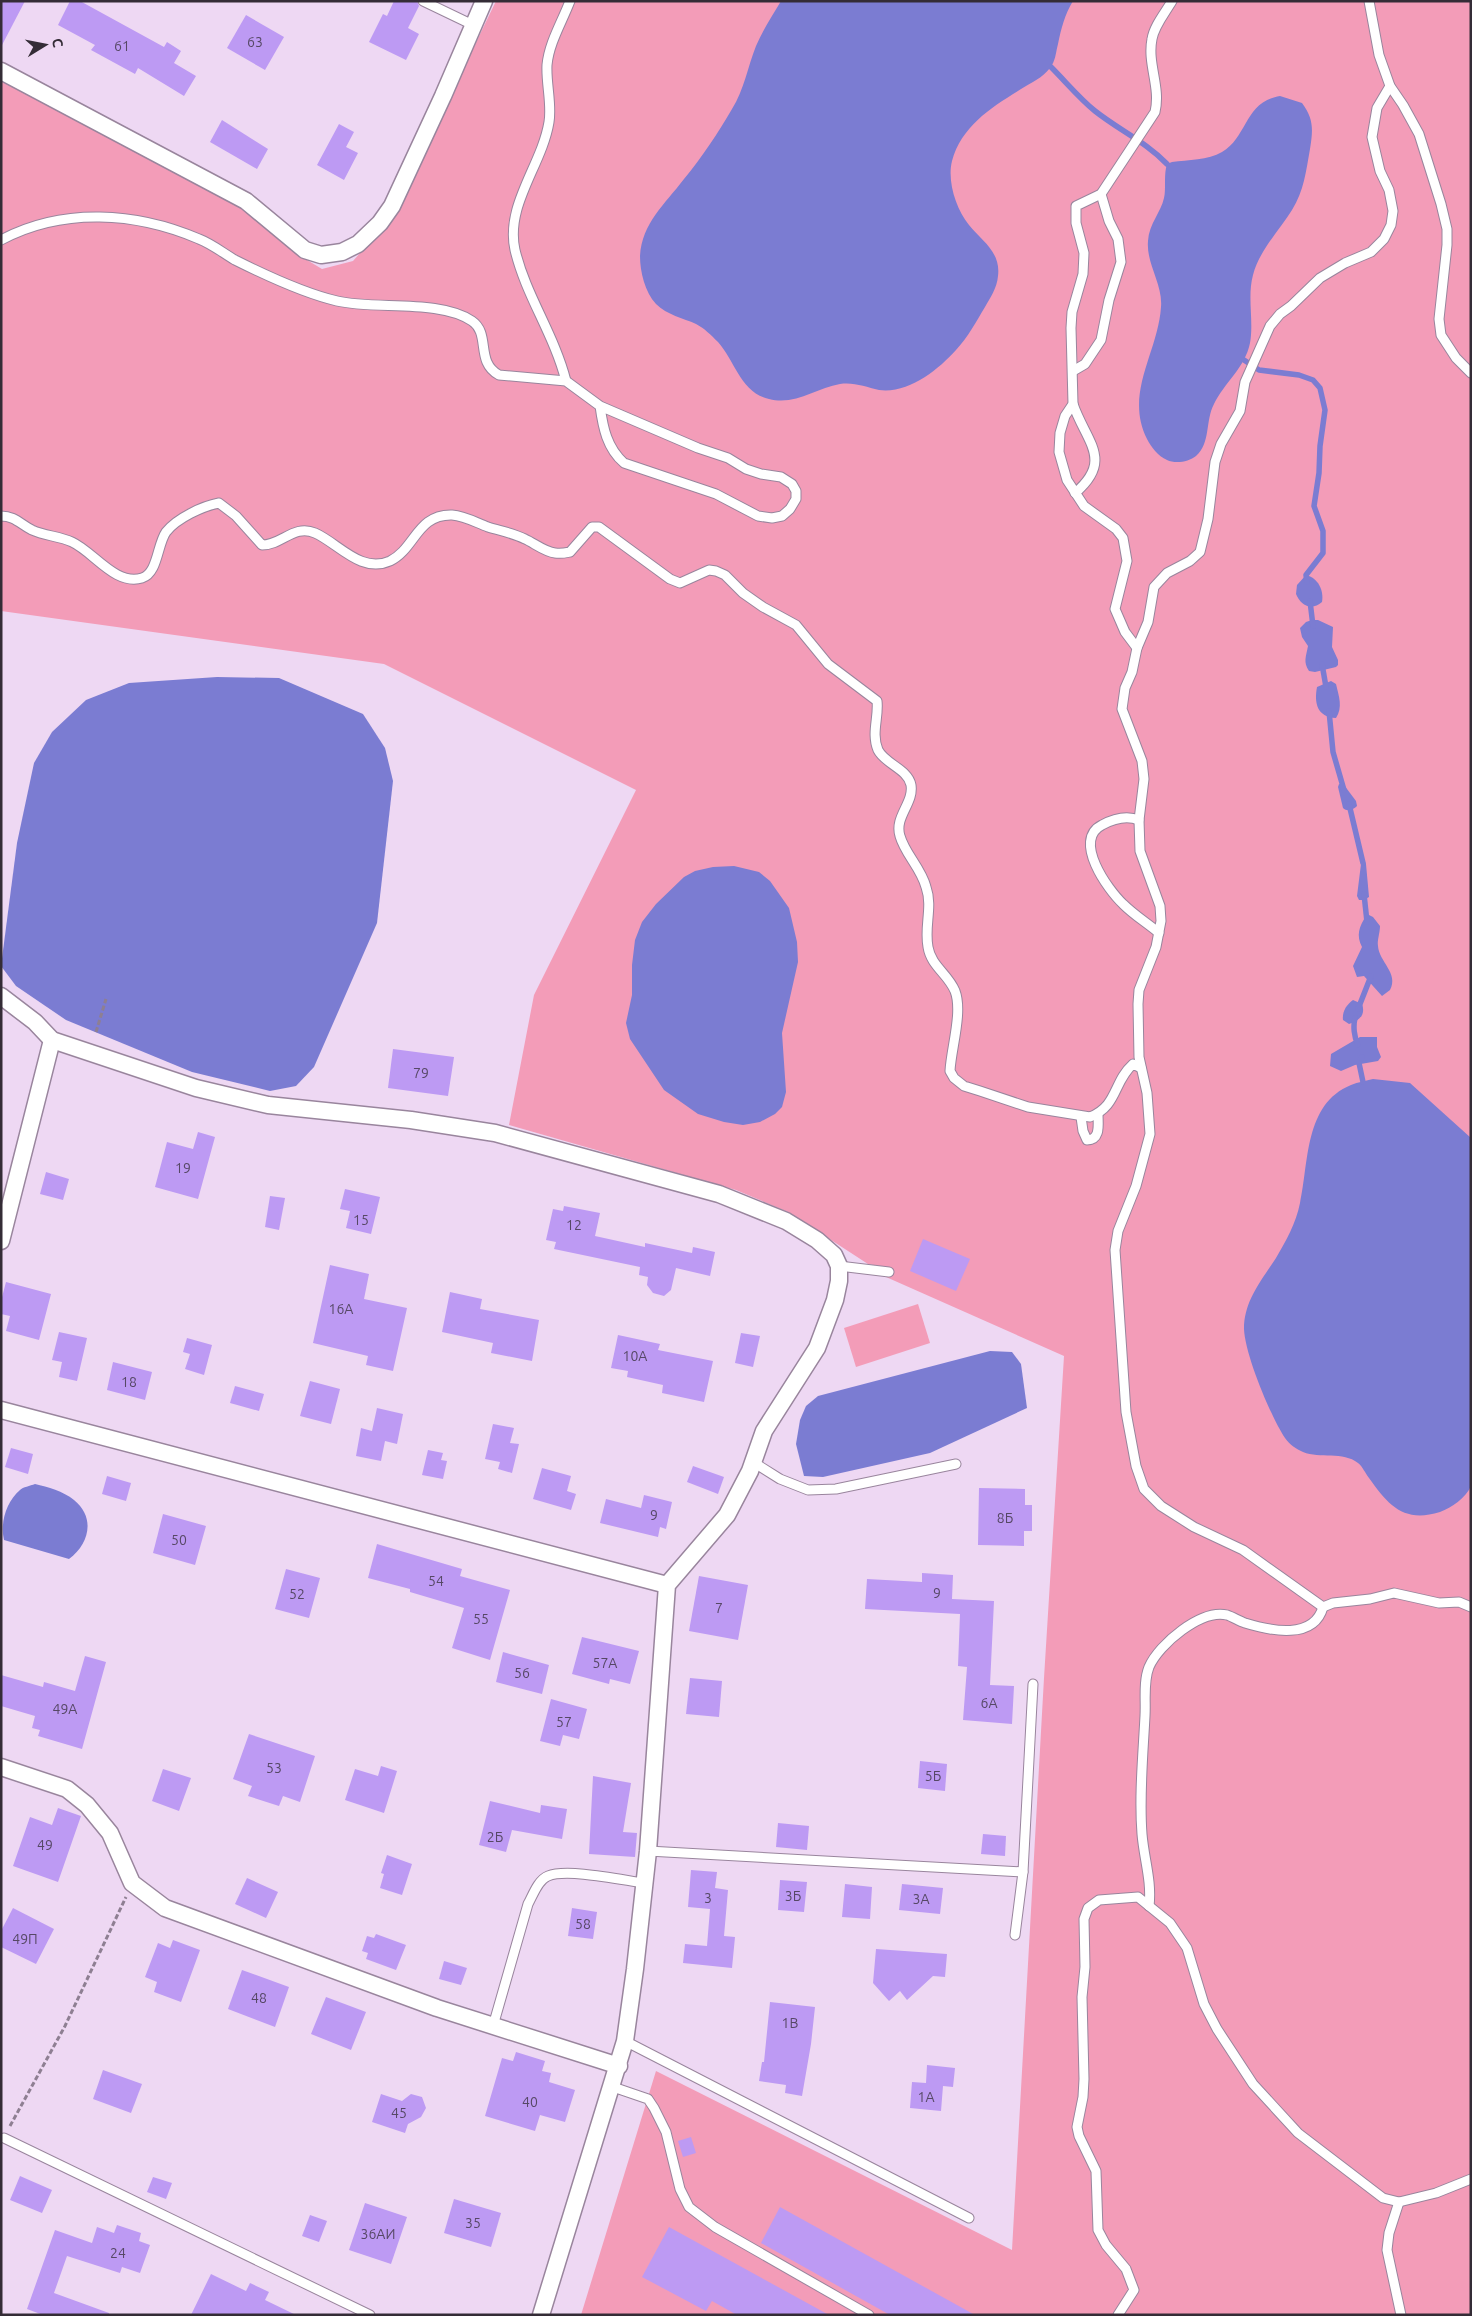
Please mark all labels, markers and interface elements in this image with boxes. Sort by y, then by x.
north arrow [20,20,70,70]
house number: 63 [247,34,263,50]
text: С [49,37,66,49]
house number: 61 [114,38,130,54]
house number: 79 [413,1065,429,1081]
house number: 19 [175,1160,191,1176]
house number: 15 [353,1212,369,1228]
house number: 12 [566,1217,582,1233]
house number: 16А [329,1301,353,1317]
house number: 10А [623,1348,647,1364]
house number: 18 [121,1374,137,1390]
house number: 9 [650,1507,658,1523]
house number: 8Б [997,1510,1013,1526]
house number: 50 [171,1532,187,1548]
house number: 54 [428,1573,444,1589]
house number: 9 [933,1585,941,1601]
house number: 52 [289,1586,305,1602]
house number: 7 [715,1600,723,1616]
house number: 55 [473,1611,489,1627]
house number: 57А [593,1655,617,1671]
house number: 56 [514,1665,530,1681]
house number: 6А [981,1695,998,1711]
house number: 49А [53,1701,77,1717]
house number: 57 [556,1714,572,1730]
house number: 53 [266,1760,282,1776]
house number: 5Б [925,1768,941,1784]
house number: 2Б [487,1829,503,1845]
house number: 49 [37,1837,53,1853]
house number: 3Б [785,1888,801,1904]
house number: 3 [704,1890,712,1906]
house number: 3А [913,1891,930,1907]
house number: 58 [575,1916,591,1932]
house number: 49П [12,1931,38,1947]
house number: 48 [251,1990,267,2006]
house number: 1В [782,2015,798,2031]
house number: 1А [918,2089,935,2105]
house number: 40 [522,2094,538,2110]
house number: 45 [391,2105,407,2121]
house number: 35 [465,2215,481,2231]
house number: 36АИ [361,2226,395,2242]
house number: 24 [110,2245,126,2261]

